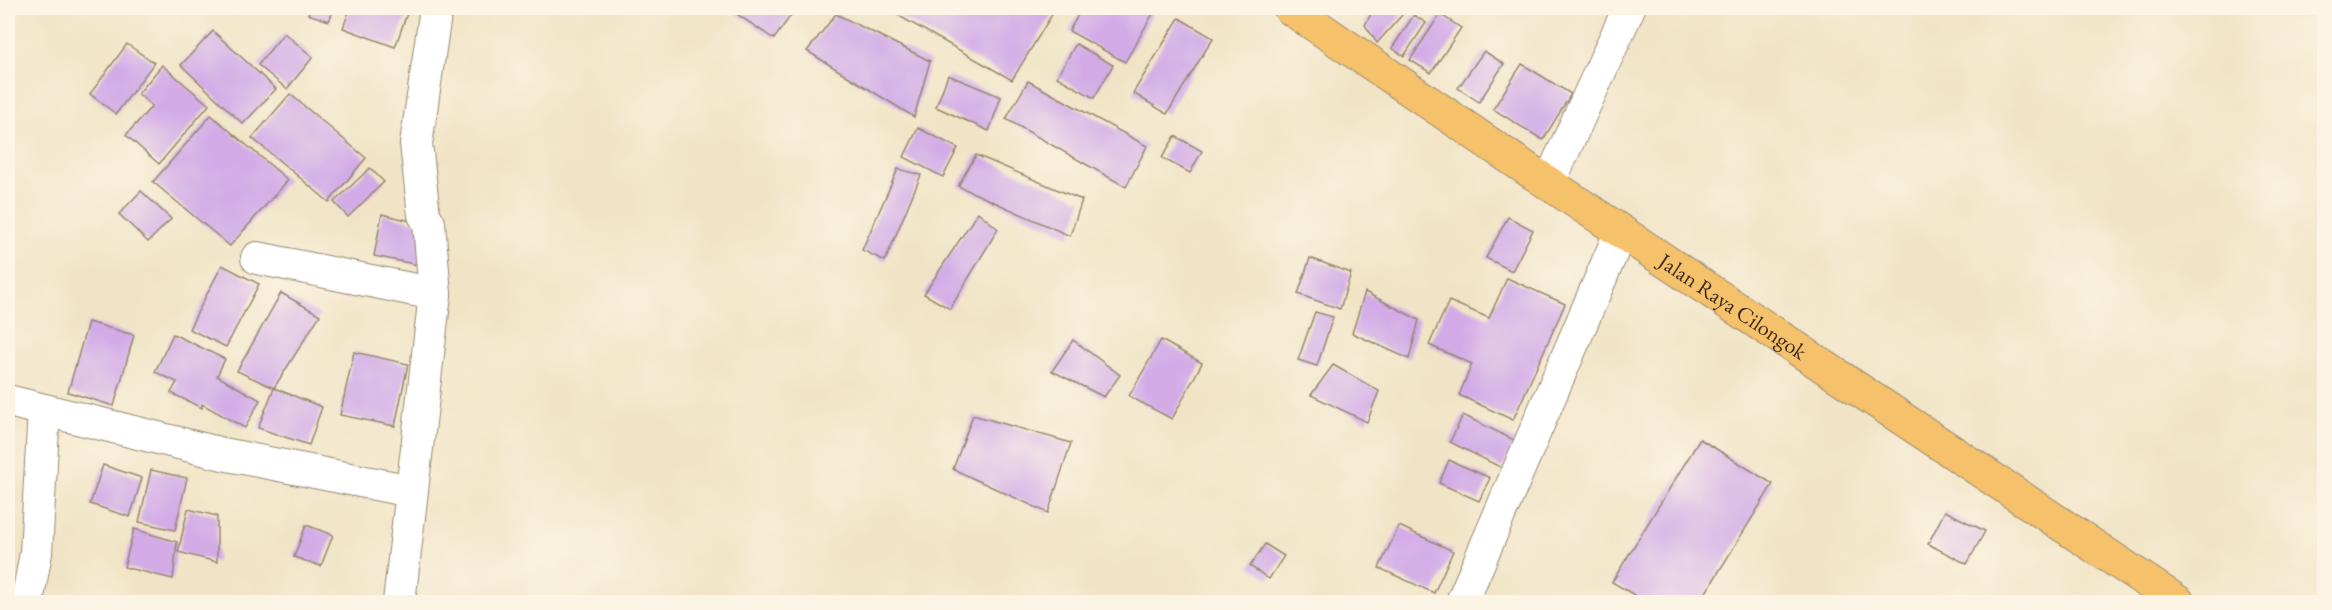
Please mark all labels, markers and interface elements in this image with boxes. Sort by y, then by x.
street label: Jalan Raya Cilongok [1651,246,1813,367]

